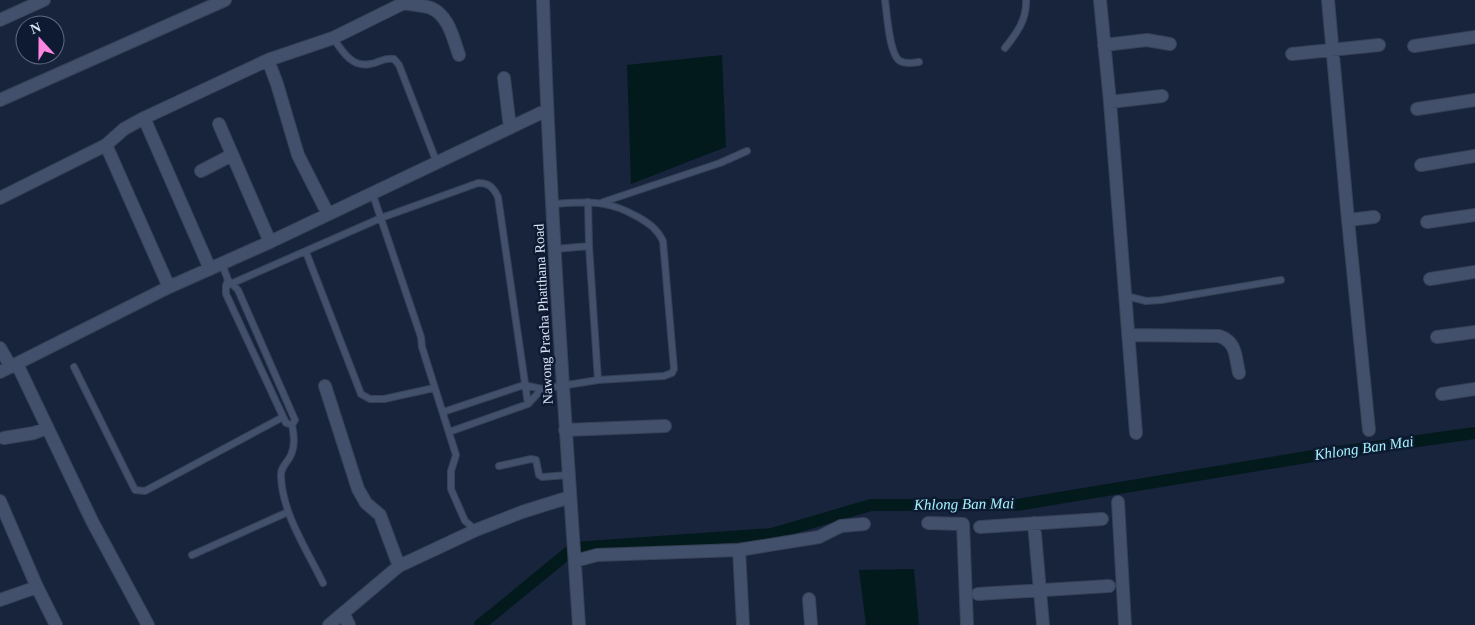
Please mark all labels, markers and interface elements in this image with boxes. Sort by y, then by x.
north arrow [15,15,65,65]
text: N [28,20,43,37]
street label: Nawong Pracha Phatthana Road [531,223,556,405]
water label: Khlong Ban Mai [1312,433,1415,463]
water label: Khlong Ban Mai [913,495,1014,513]

